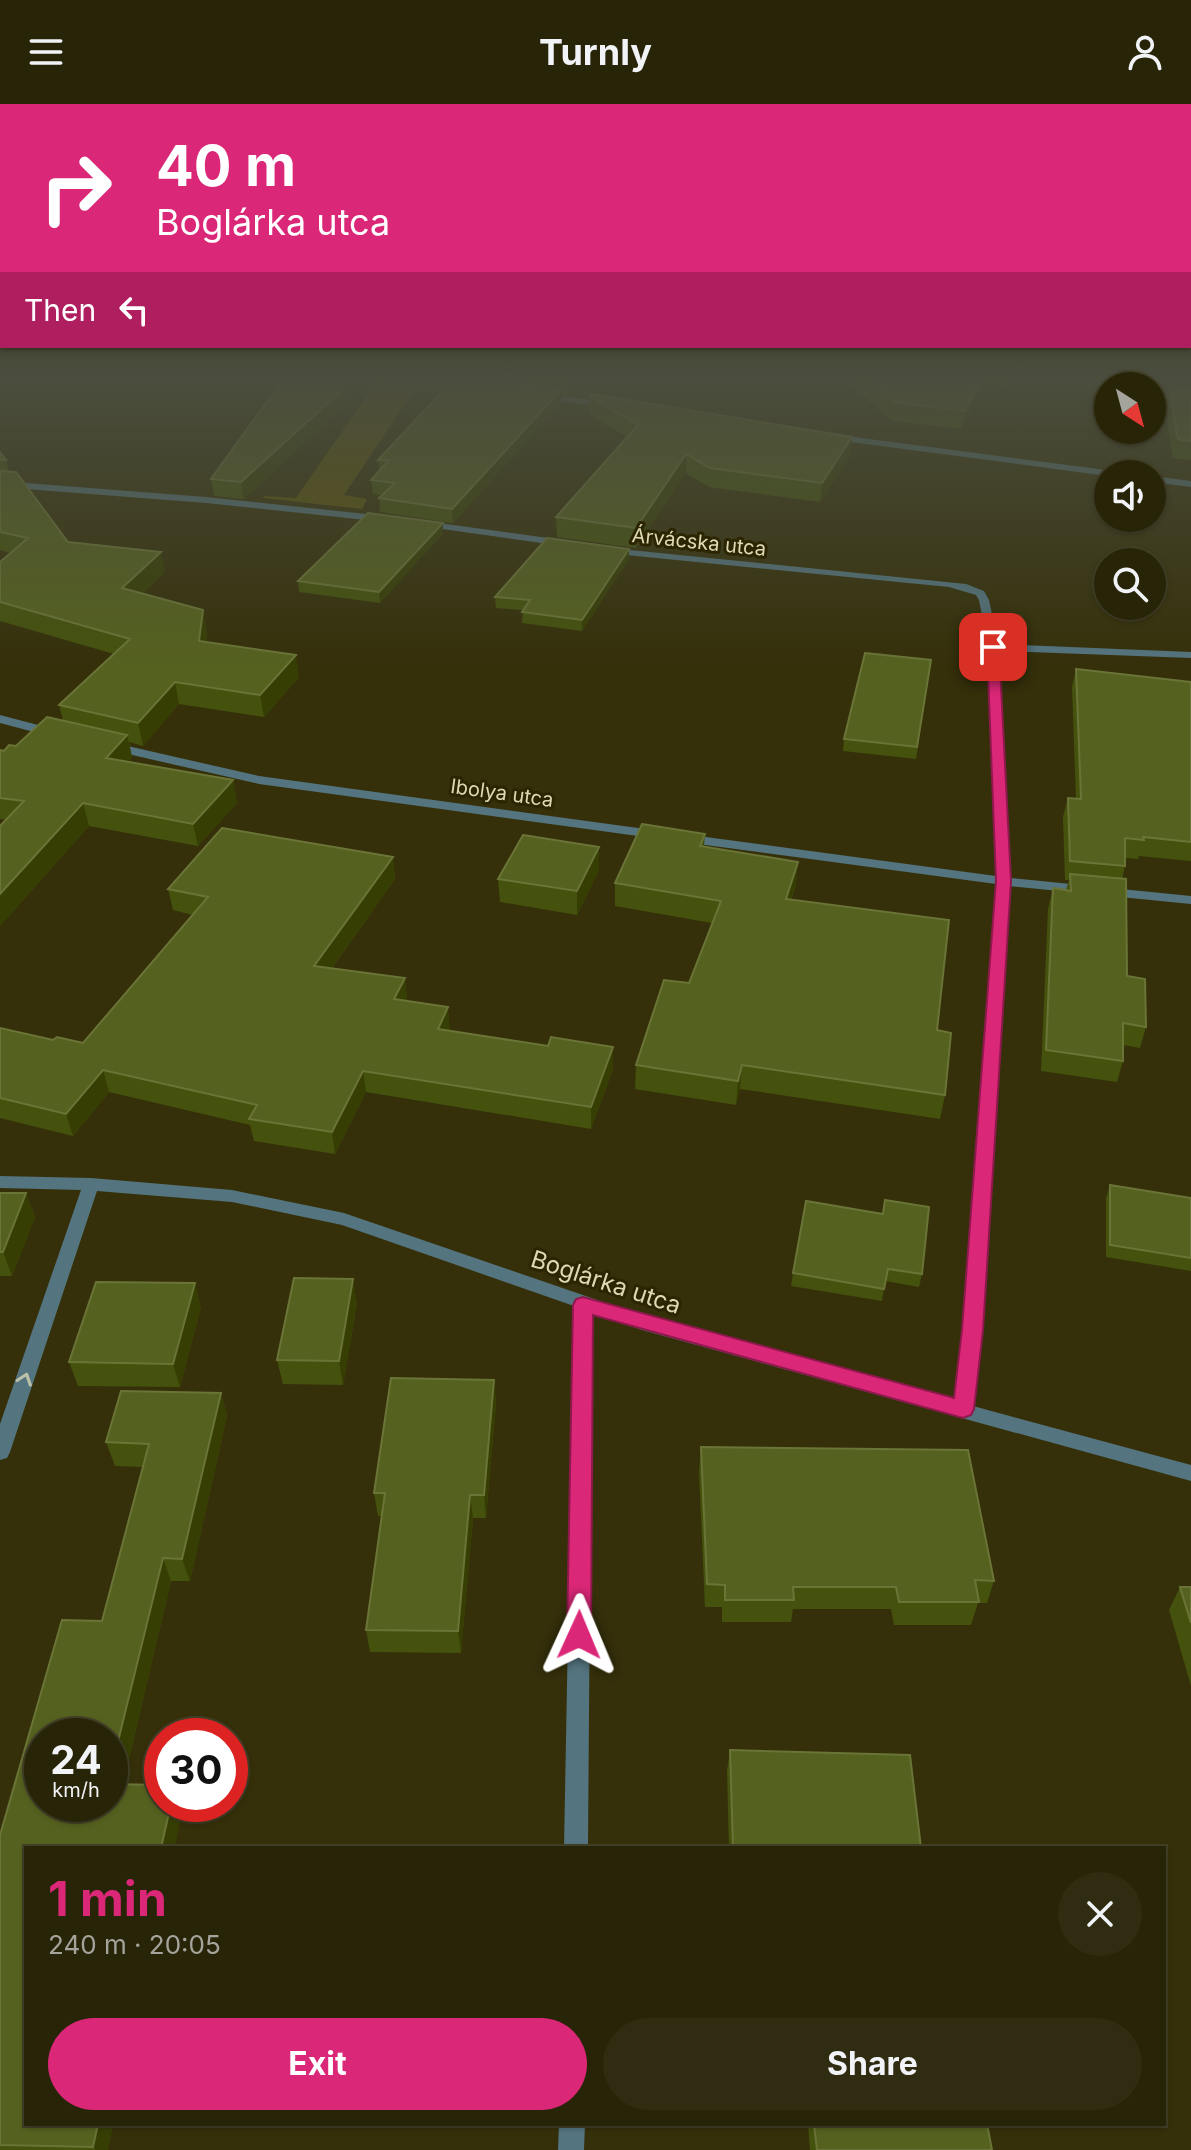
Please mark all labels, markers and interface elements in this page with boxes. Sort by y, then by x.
icon: menu [24,30,68,74]
text: Turnly [539,30,652,74]
icon: person [1123,30,1167,74]
text: 40 m [156,132,296,200]
icon: right [24,136,128,240]
text: Boglárka utca [156,200,390,244]
icon: left [112,288,156,332]
text: Then [24,292,96,328]
north arrow [1094,372,1166,444]
map controls [1094,372,1166,620]
button: sound [1094,460,1166,532]
street label: Árvácska utca [631,522,767,561]
button: search [1094,548,1166,620]
pin [959,613,1027,681]
icon: arrive [971,625,1015,669]
street label: Ibolya utca [449,774,555,812]
street label: Boglárka utca [527,1244,685,1320]
one-way arrow [15,1372,31,1386]
position arrow [537,1593,621,1677]
speed limit sign: 30 [144,1718,248,1822]
text: 24 [50,1735,102,1784]
text: km/h [52,1778,100,1802]
text: 1 min [48,1869,167,1928]
button: close [1058,1872,1142,1956]
text: 240 m · 20:05 [48,1929,221,1960]
button: Exit [48,2018,587,2110]
button: Share [603,2018,1142,2110]

